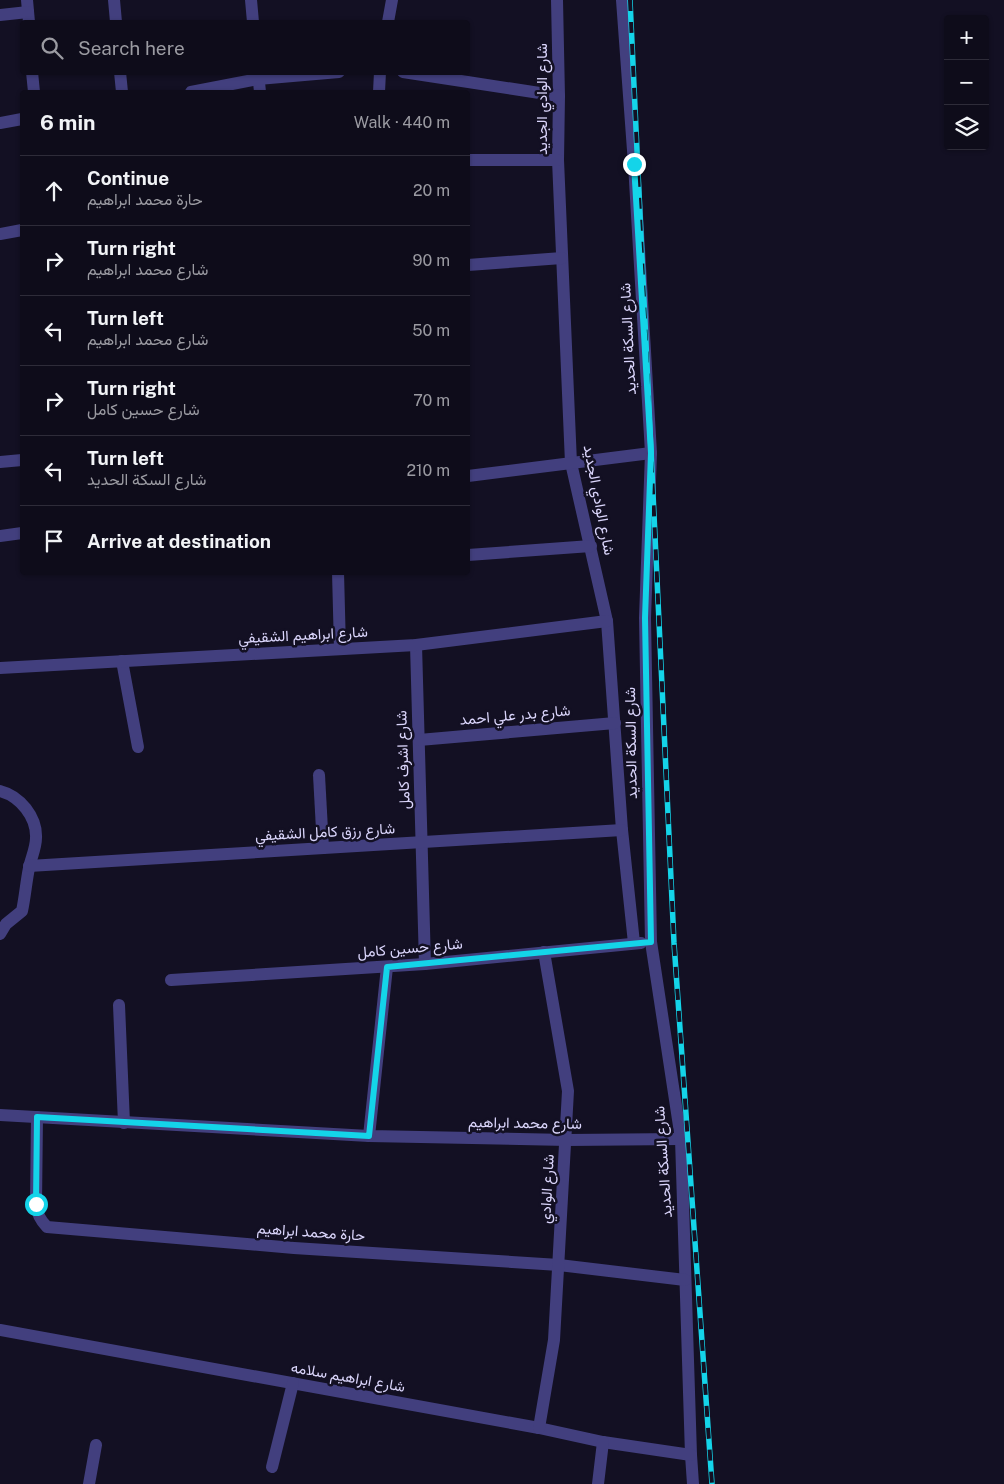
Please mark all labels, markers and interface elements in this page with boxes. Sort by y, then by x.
map controls [944,15,989,150]
button: + [944,15,989,60]
search box [20,20,470,75]
icon: search [38,34,66,62]
text: Search here [78,37,185,59]
street label: شارع الوادي الجديد [533,43,555,155]
button: − [944,60,989,105]
button: layers [944,105,989,150]
text: 6 min [40,110,96,135]
text: Walk · 440 m [354,113,450,132]
route end [623,153,646,176]
text: Continue [87,167,169,189]
icon: ahead [40,177,68,205]
text: 20 m [413,181,450,200]
text: حارة محمد ابراهيم [87,190,203,209]
text: Turn right [87,237,176,259]
icon: right [40,247,68,275]
text: 90 m [413,251,450,270]
text: شارع محمد ابراهيم [87,260,208,279]
street label: شارع السكة الحديد [616,282,642,395]
text: Turn left [87,307,164,329]
icon: left [40,317,68,345]
text: 50 m [412,321,450,340]
text: شارع محمد ابراهيم [87,330,208,349]
text: Turn right [87,377,176,399]
icon: right [40,387,68,415]
text: 70 m [413,391,450,410]
text: شارع حسين كامل [87,400,200,419]
street label: شارع الوادي الجديد [576,443,619,558]
text: Turn left [87,447,164,469]
icon: left [40,457,68,485]
text: 210 m [406,461,450,480]
text: شارع السكة الحديد [87,470,206,489]
icon: arrive [40,527,68,555]
text: Arrive at destination [87,530,271,552]
street label: شارع ابراهيم الشقيفي [238,623,369,651]
street label: شارع السكة الحديد [621,687,643,799]
street label: شارع بدر علي احمد [459,701,572,733]
street label: شارع اشرف كامل [392,710,416,810]
street label: شارع رزق كامل الشقيفي [254,819,396,849]
street label: شارع حسين كامل [357,934,464,964]
street label: شارع السكة الحديد [650,1105,678,1218]
street label: شارع محمد ابراهيم [468,1113,582,1135]
street label: شارع الوادي [536,1154,562,1224]
route start [25,1193,48,1216]
street label: حارة محمد ابراهيم [256,1219,366,1246]
street label: شارع ابراهيم سلامه [289,1358,407,1398]

